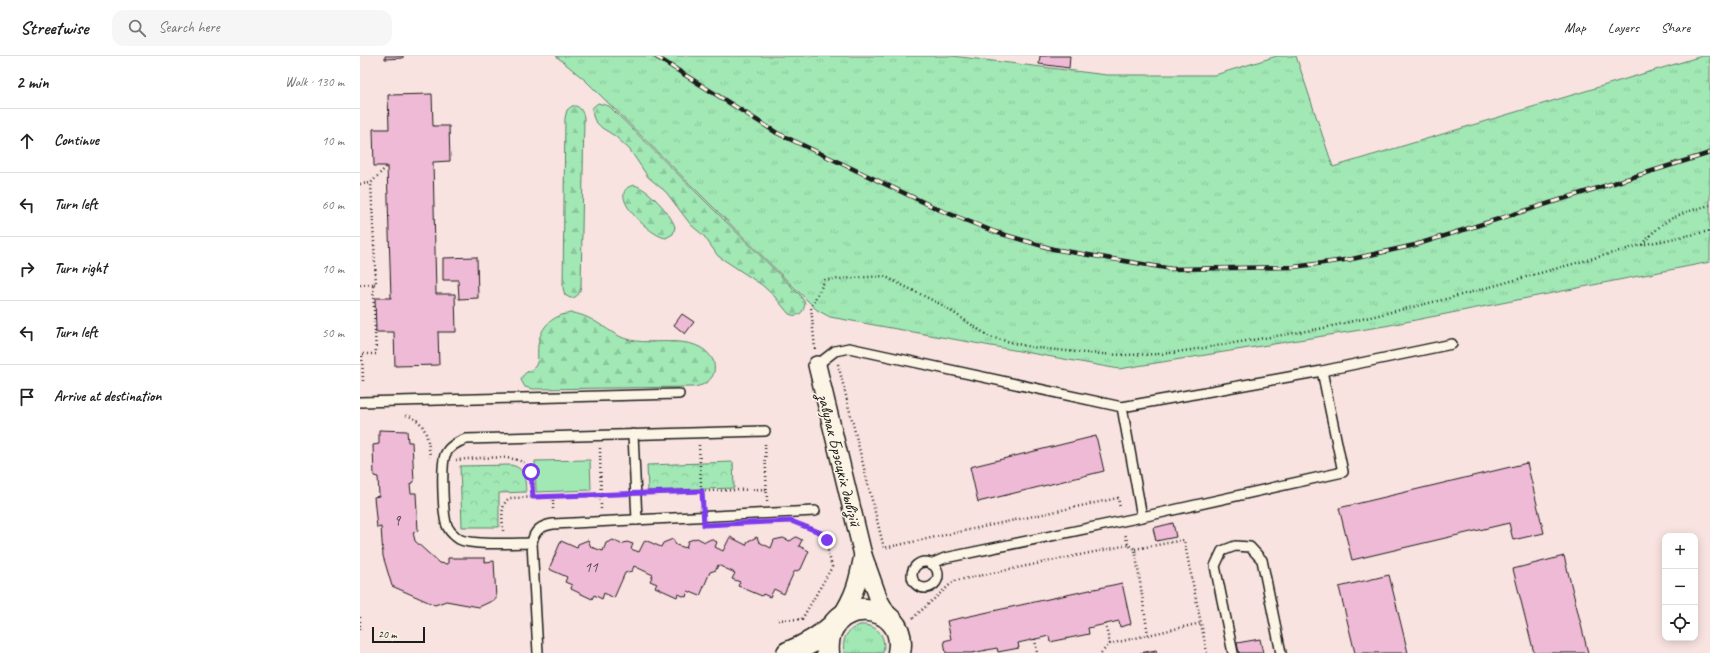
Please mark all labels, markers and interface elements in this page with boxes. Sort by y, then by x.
search box [112,10,392,46]
text: Streetwise [20,16,88,40]
icon: search [126,17,148,39]
text: Search here [158,18,220,37]
text: Map [1564,19,1586,36]
text: Layers [1608,19,1639,36]
text: Share [1661,19,1690,36]
text: 2 min [16,72,49,93]
text: Walk · 130 m [285,74,344,90]
icon: ahead [16,130,38,152]
text: Continue [54,131,99,150]
text: 10 m [322,133,344,149]
icon: left [16,194,38,216]
text: Turn left [54,195,97,214]
text: 60 m [322,197,344,213]
icon: right [16,258,38,280]
text: Turn right [54,259,107,278]
text: 10 m [322,261,344,277]
icon: left [16,322,38,344]
text: Turn left [54,323,97,342]
text: 50 m [322,325,344,341]
icon: arrive [16,386,38,408]
text: Arrive at destination [54,387,161,406]
street label: завулак Брэсцкіх дывізій [811,390,866,530]
route start [522,463,540,481]
house number: 9 [394,511,402,530]
route end [818,531,836,549]
map controls [1662,533,1698,641]
button: + [1662,533,1698,569]
house number: 11 [584,558,599,577]
button: − [1662,569,1698,605]
button: locate [1662,605,1698,641]
scale bar [372,625,425,644]
text: 20 m [378,627,397,641]

